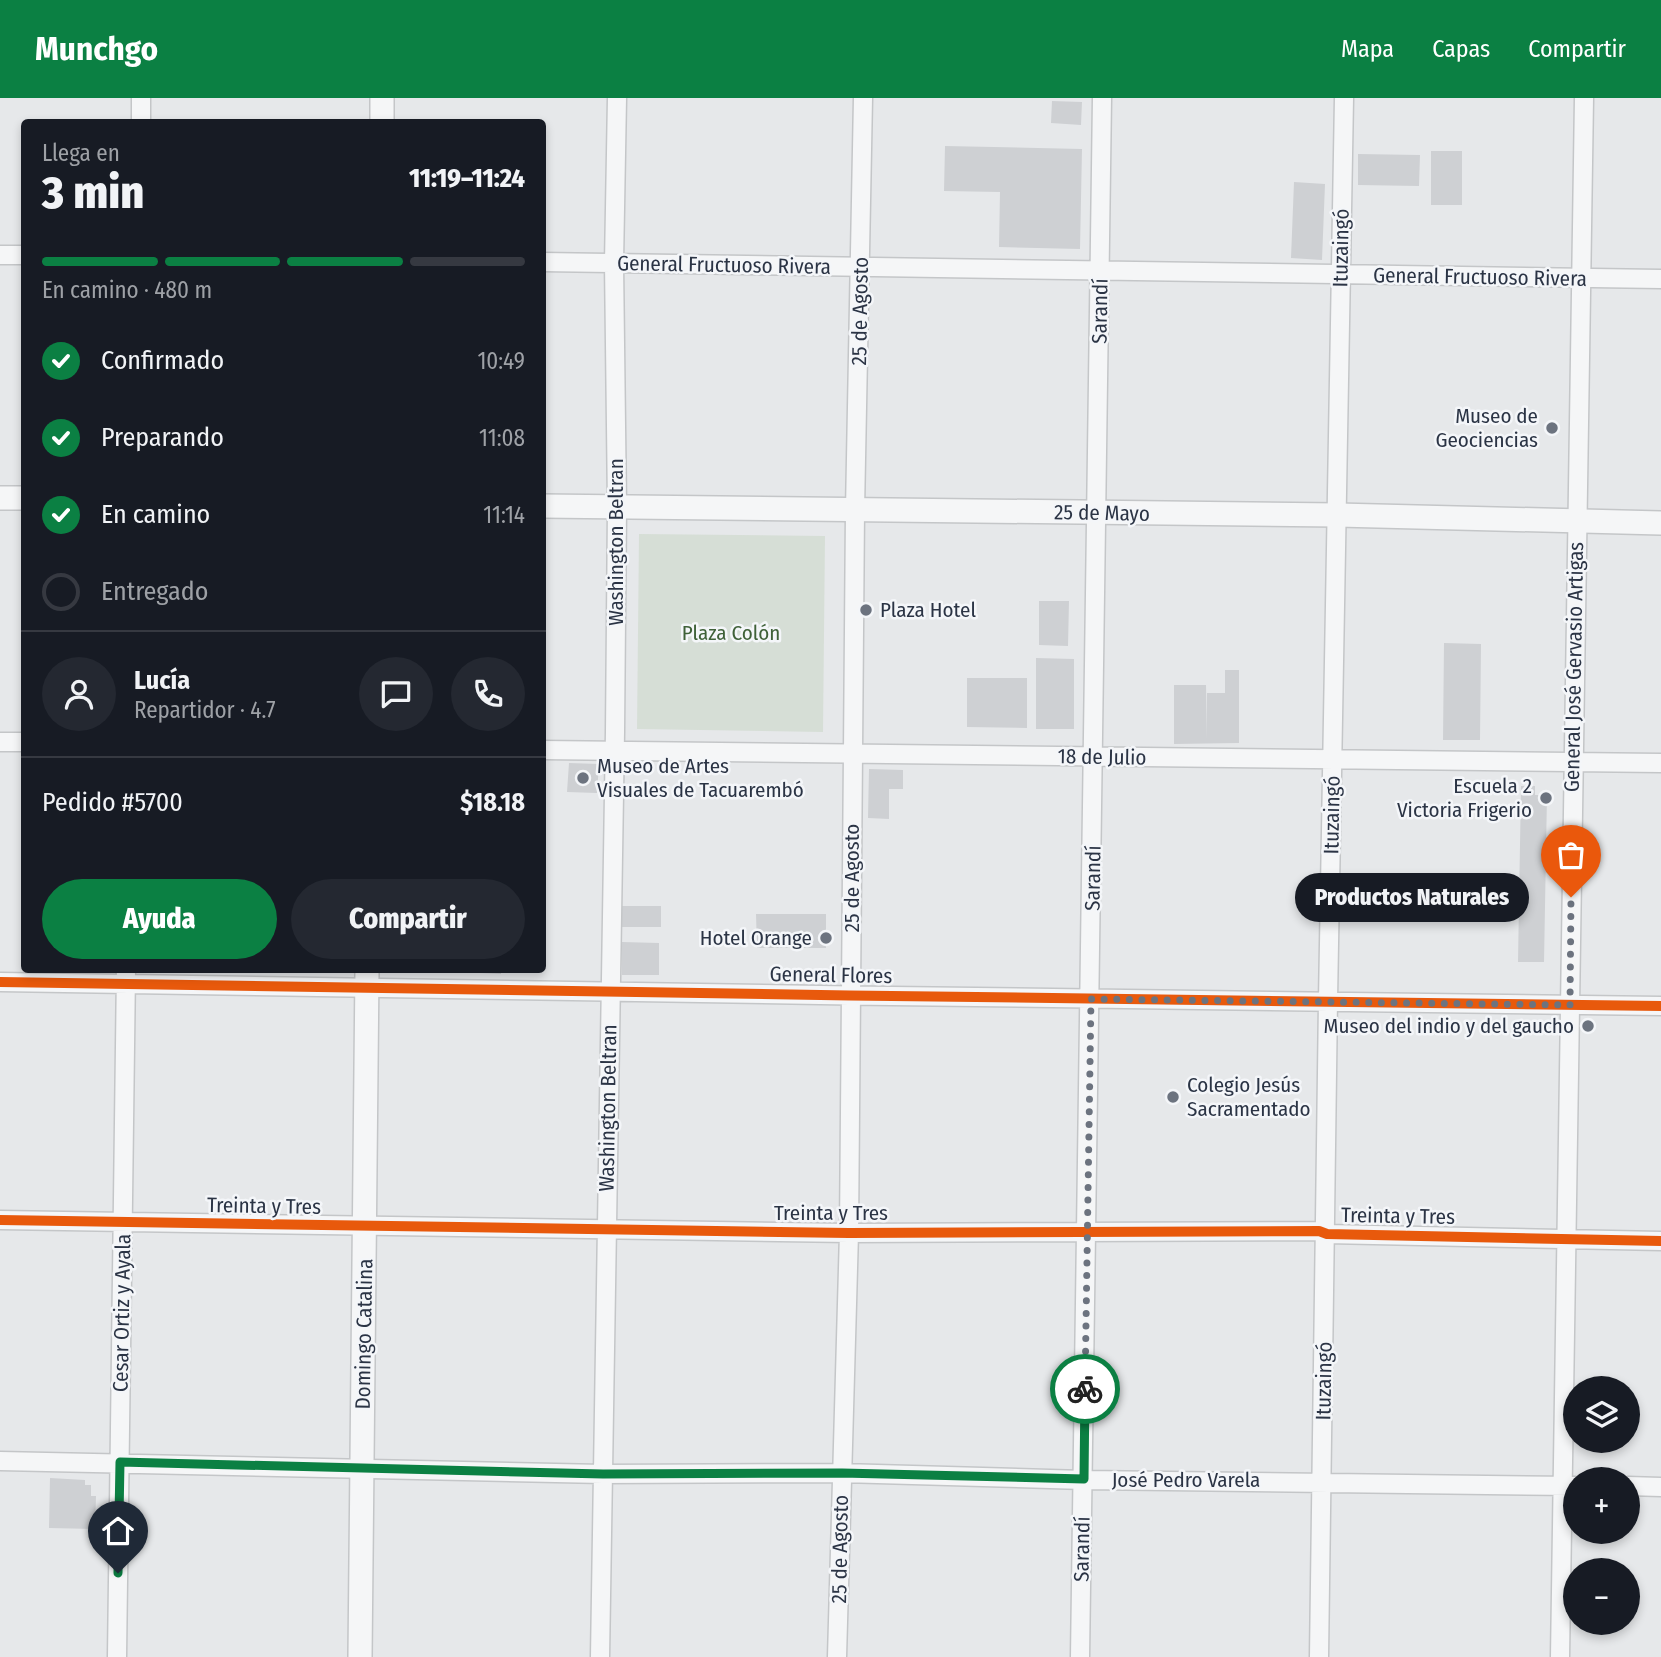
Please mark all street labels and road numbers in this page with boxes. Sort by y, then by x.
street label: Ituzaingó [1327,208,1355,288]
street label: General Fructuoso Rivera [617,250,831,280]
street label: 25 de Agosto [846,256,874,366]
street label: General Fructuoso Rivera [1373,262,1587,292]
street label: Sarandí [1086,278,1114,344]
street label: Washington Beltran [603,458,629,626]
street label: 25 de Mayo [1054,499,1150,527]
street label: General José Gervasio Artigas [1559,542,1589,792]
street label: 18 de Julio [1057,743,1147,771]
street label: Ituzaingó [1318,775,1346,855]
street label: 25 de Agosto [839,824,865,932]
street label: Sarandí [1079,845,1107,911]
street label: General Flores [769,961,893,989]
street label: Washington Beltran [594,1024,622,1192]
street label: Treinta y Tres [207,1192,321,1220]
street label: Treinta y Tres [774,1200,888,1226]
street label: Treinta y Tres [1341,1202,1455,1230]
street label: Cesar Ortiz y Ayala [108,1234,136,1392]
street label: Domingo Catalina [350,1258,378,1410]
street label: Ituzaingó [1310,1341,1338,1421]
street label: José Pedro Varela [1112,1467,1260,1493]
street label: 25 de Agosto [826,1494,854,1604]
street label: Sarandí [1068,1516,1096,1582]

